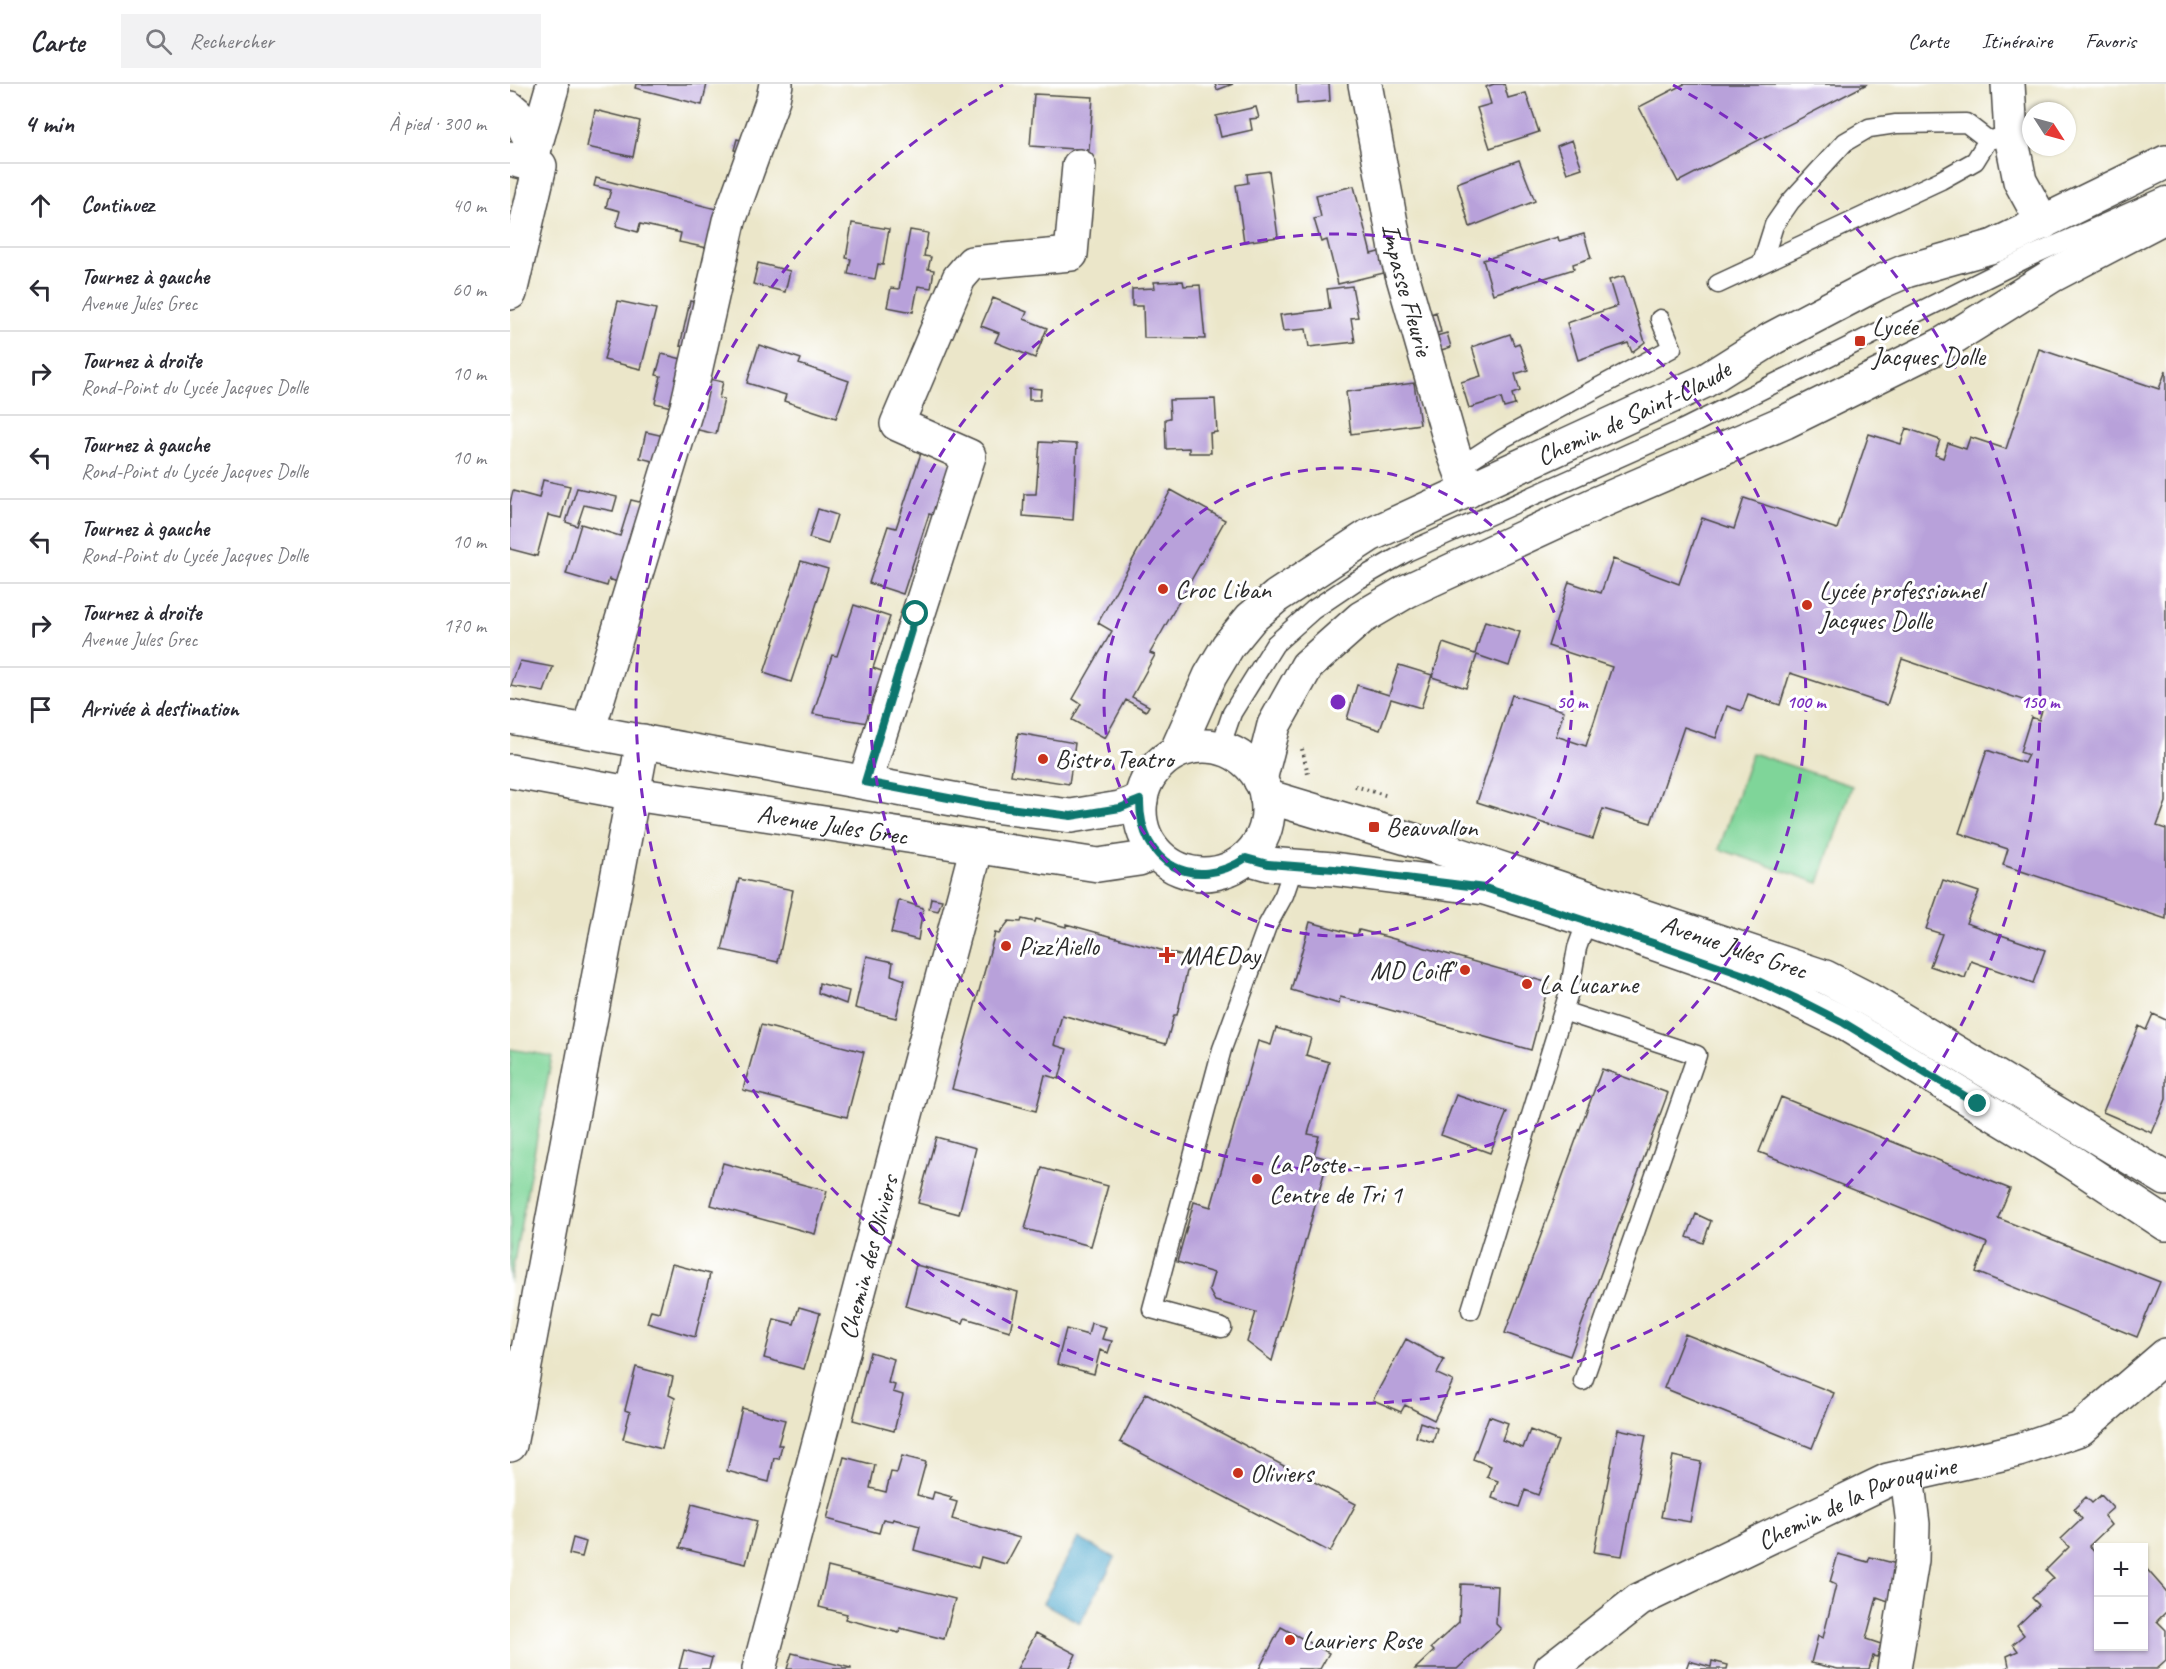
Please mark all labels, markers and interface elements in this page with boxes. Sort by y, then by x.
search box [121,14,541,68]
text: Carte [30,24,85,59]
icon: search [142,25,175,58]
text: Rechercher [190,27,274,55]
text: Carte [1908,28,1949,54]
text: Itinéraire [1982,28,2052,54]
text: Favoris [2085,28,2136,54]
north arrow [2022,102,2076,156]
text: 4 min [24,107,74,140]
text: À pied · 300 m [389,111,486,136]
icon: ahead [24,189,57,222]
text: Continuez [81,191,154,219]
text: 40 m [452,193,486,218]
street label: Impasse Fleurie [1375,221,1442,361]
text: Tournez à gauche [81,263,209,291]
icon: left [24,273,57,306]
text: 60 m [452,277,486,302]
text: Avenue Jules Grec [81,291,198,316]
place label: Lycée Jacques Dolle [1870,310,1987,373]
marker: Lycée Jacques Dolle [1853,334,1867,348]
text: Tournez à droite [81,347,201,375]
street label: Chemin de Saint-Claude [1531,352,1738,473]
icon: right [24,357,57,390]
text: 10 m [452,361,486,386]
text: Rond-Point du Lycée Jacques Dolle [81,375,308,400]
text: Tournez à gauche [81,431,209,459]
icon: left [24,441,57,474]
text: 10 m [452,445,486,470]
text: Rond-Point du Lycée Jacques Dolle [81,459,308,484]
text: Tournez à gauche [81,515,209,543]
icon: left [24,525,57,558]
text: 10 m [452,529,486,554]
text: Rond-Point du Lycée Jacques Dolle [81,543,308,568]
place label: Croc Liban [1175,573,1272,606]
place label: Lycée professionnel Jacques Dolle [1817,574,1988,637]
marker: Croc Liban [1156,582,1170,596]
marker: Lycée professionnel Jacques Dolle [1800,598,1814,612]
text: Tournez à droite [81,599,201,627]
route start [902,600,928,626]
icon: right [24,609,57,642]
text: 170 m [443,613,486,638]
text: Avenue Jules Grec [81,627,198,652]
text: 50 m [1557,691,1589,713]
text: 100 m [1787,691,1827,713]
text: 150 m [2021,691,2061,713]
centre of rings [1328,692,1348,712]
icon: arrive [24,693,57,726]
text: Arrivée à destination [81,695,239,723]
place label: Bistro Teatro [1055,743,1176,776]
marker: Bistro Teatro [1036,752,1050,766]
street label: Avenue Jules Grec [755,797,911,852]
place label: Beauvallon [1386,811,1479,844]
marker: Beauvallon [1367,820,1381,834]
street label: Avenue Jules Grec [1657,907,1813,987]
place label: Pizz'Aiello [1018,930,1101,963]
marker: Pizz'Aiello [999,939,1013,953]
place label: MAEDay [1180,939,1262,972]
marker: MAEDay [1158,946,1176,964]
place label: MD Coiff' [1370,954,1458,987]
marker: MD Coiff' [1458,963,1472,977]
place label: La Lucarne [1539,968,1640,1001]
marker: La Lucarne [1520,977,1534,991]
route end [1964,1090,1990,1116]
place label: La Poste - Centre de Tri 1 [1269,1148,1403,1211]
street label: Chemin des Oliviers [831,1170,906,1343]
marker: La Poste - Centre de Tri 1 [1250,1172,1264,1186]
street label: Chemin de la Parouquine [1752,1448,1961,1557]
place label: Oliviers [1250,1457,1315,1490]
marker: Oliviers [1231,1466,1245,1480]
map controls [2094,1543,2148,1651]
button: + [2094,1543,2148,1597]
button: − [2094,1597,2148,1651]
place label: Lauriers Rose [1302,1624,1423,1657]
marker: Lauriers Rose [1283,1633,1297,1647]

